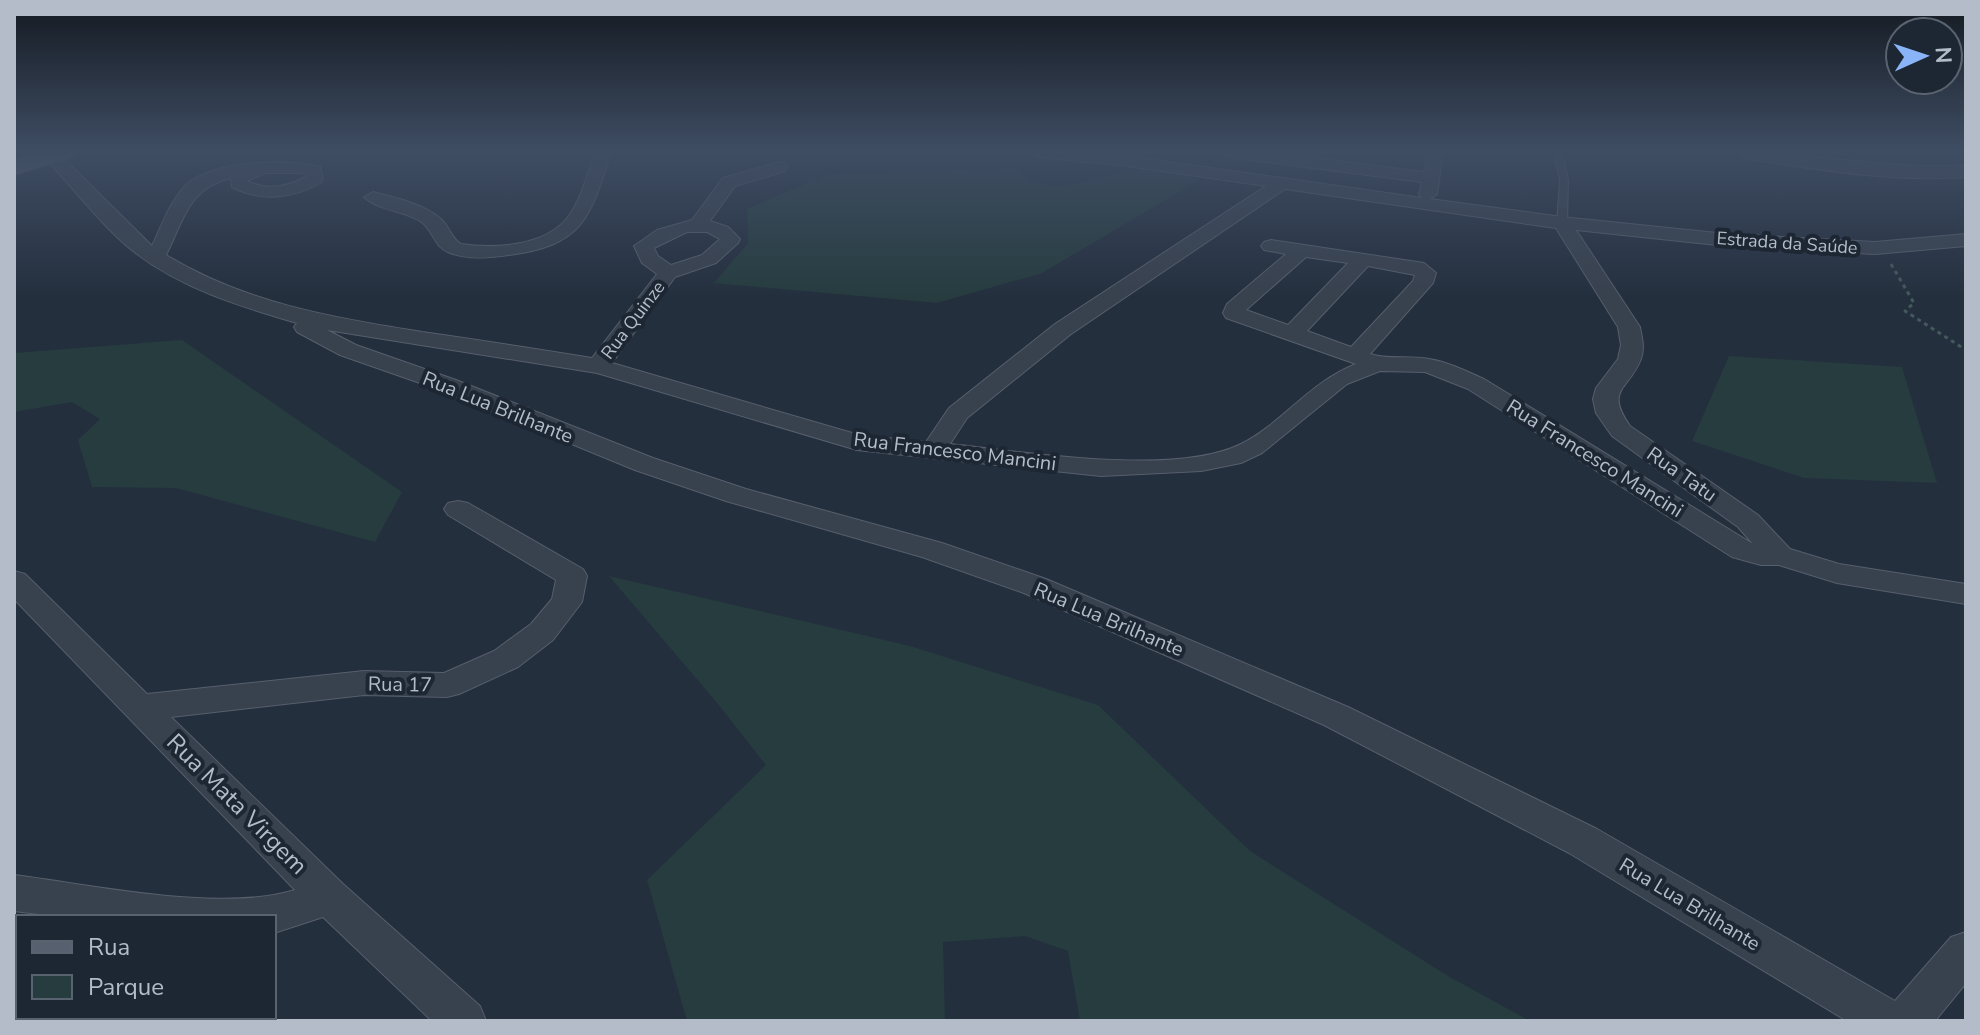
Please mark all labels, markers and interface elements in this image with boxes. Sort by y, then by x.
north arrow [1884,16,1964,96]
text: N [1928,46,1958,64]
street label: Estrada da Saúde [1716,226,1858,260]
street label: Rua Quinze [596,276,670,364]
street label: Rua Lua Brilhante [419,365,577,450]
street label: Rua Francesco Mancini [1501,393,1688,524]
street label: Rua Francesco Mancini [852,426,1058,477]
street label: Rua Tatu [1641,441,1722,508]
street label: Rua Lua Brilhante [1030,576,1188,663]
street label: Rua 17 [368,670,432,699]
street label: Rua Mata Virgem [160,727,314,881]
street label: Rua Lua Brilhante [1614,852,1765,957]
legend [16,915,276,1019]
text: Rua [88,931,130,963]
text: Parque [88,971,164,1003]

